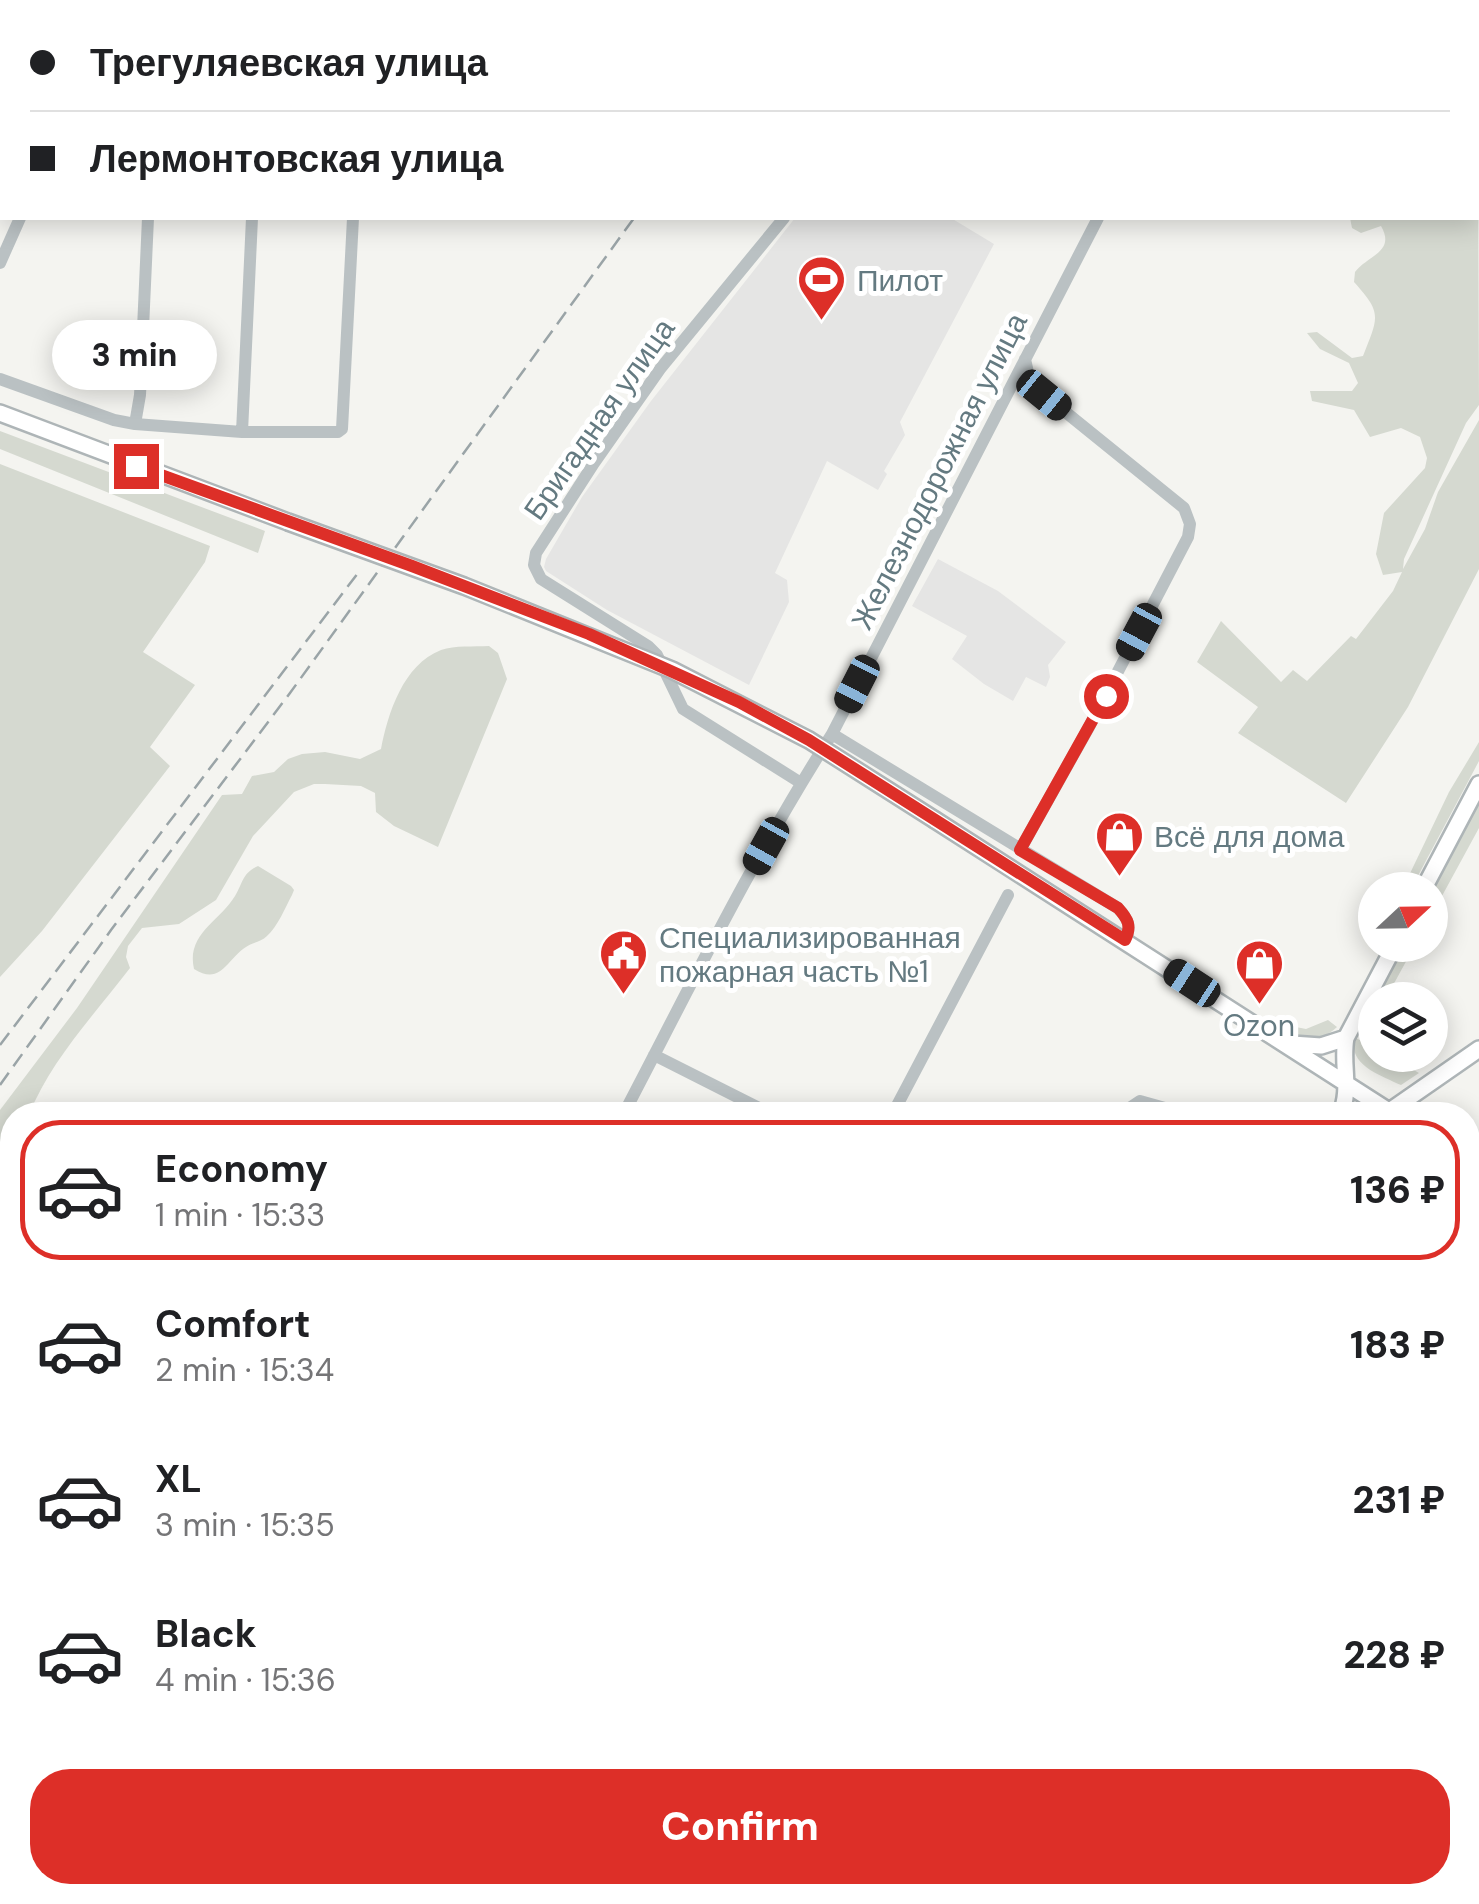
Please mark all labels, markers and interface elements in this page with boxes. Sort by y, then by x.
text: Трегуляевская улица [90,38,488,88]
text: Лермонтовская улица [90,134,504,184]
sports icon: Пилот [796,254,848,322]
place label: Пилот [857,261,943,300]
street label: Железнодорожная улица [842,306,1036,636]
street label: Бригадная улица [515,310,683,527]
callout: 3 min [54,321,218,391]
text: 3 min [92,334,177,376]
car [1011,364,1077,426]
route end [114,444,159,489]
car [1112,598,1166,666]
car [830,650,884,718]
route start [1084,674,1129,719]
shop icon: Всё для дома [1093,810,1145,878]
car [738,812,794,880]
place label: Всё для дома [1154,817,1345,856]
north arrow [1358,872,1448,962]
map controls [1358,872,1448,1072]
place label: Специализированная пожарная часть №1 [659,918,961,991]
public building icon: Специализированная пожарная часть №1 [598,928,650,996]
shop icon: Ozon [1233,938,1285,1006]
car [1159,954,1225,1012]
button: layers [1358,982,1448,1072]
place label: Ozon [1223,1006,1295,1045]
text: Economy [155,1144,328,1194]
icon: car [35,1145,125,1235]
text: 136 ₽ [1350,1165,1445,1215]
text: 1 min · 15:33 [155,1194,325,1236]
text: Comfort [155,1299,311,1349]
icon: car [35,1300,125,1390]
text: 183 ₽ [1350,1320,1445,1370]
text: 2 min · 15:34 [155,1349,334,1391]
text: XL [155,1454,202,1504]
icon: car [35,1455,125,1545]
text: 231 ₽ [1353,1475,1445,1525]
text: 3 min · 15:35 [155,1504,335,1546]
text: Black [155,1609,257,1659]
icon: car [35,1610,125,1700]
text: 228 ₽ [1343,1630,1445,1680]
text: 4 min · 15:36 [155,1659,336,1701]
button: Confirm [30,1769,1450,1884]

